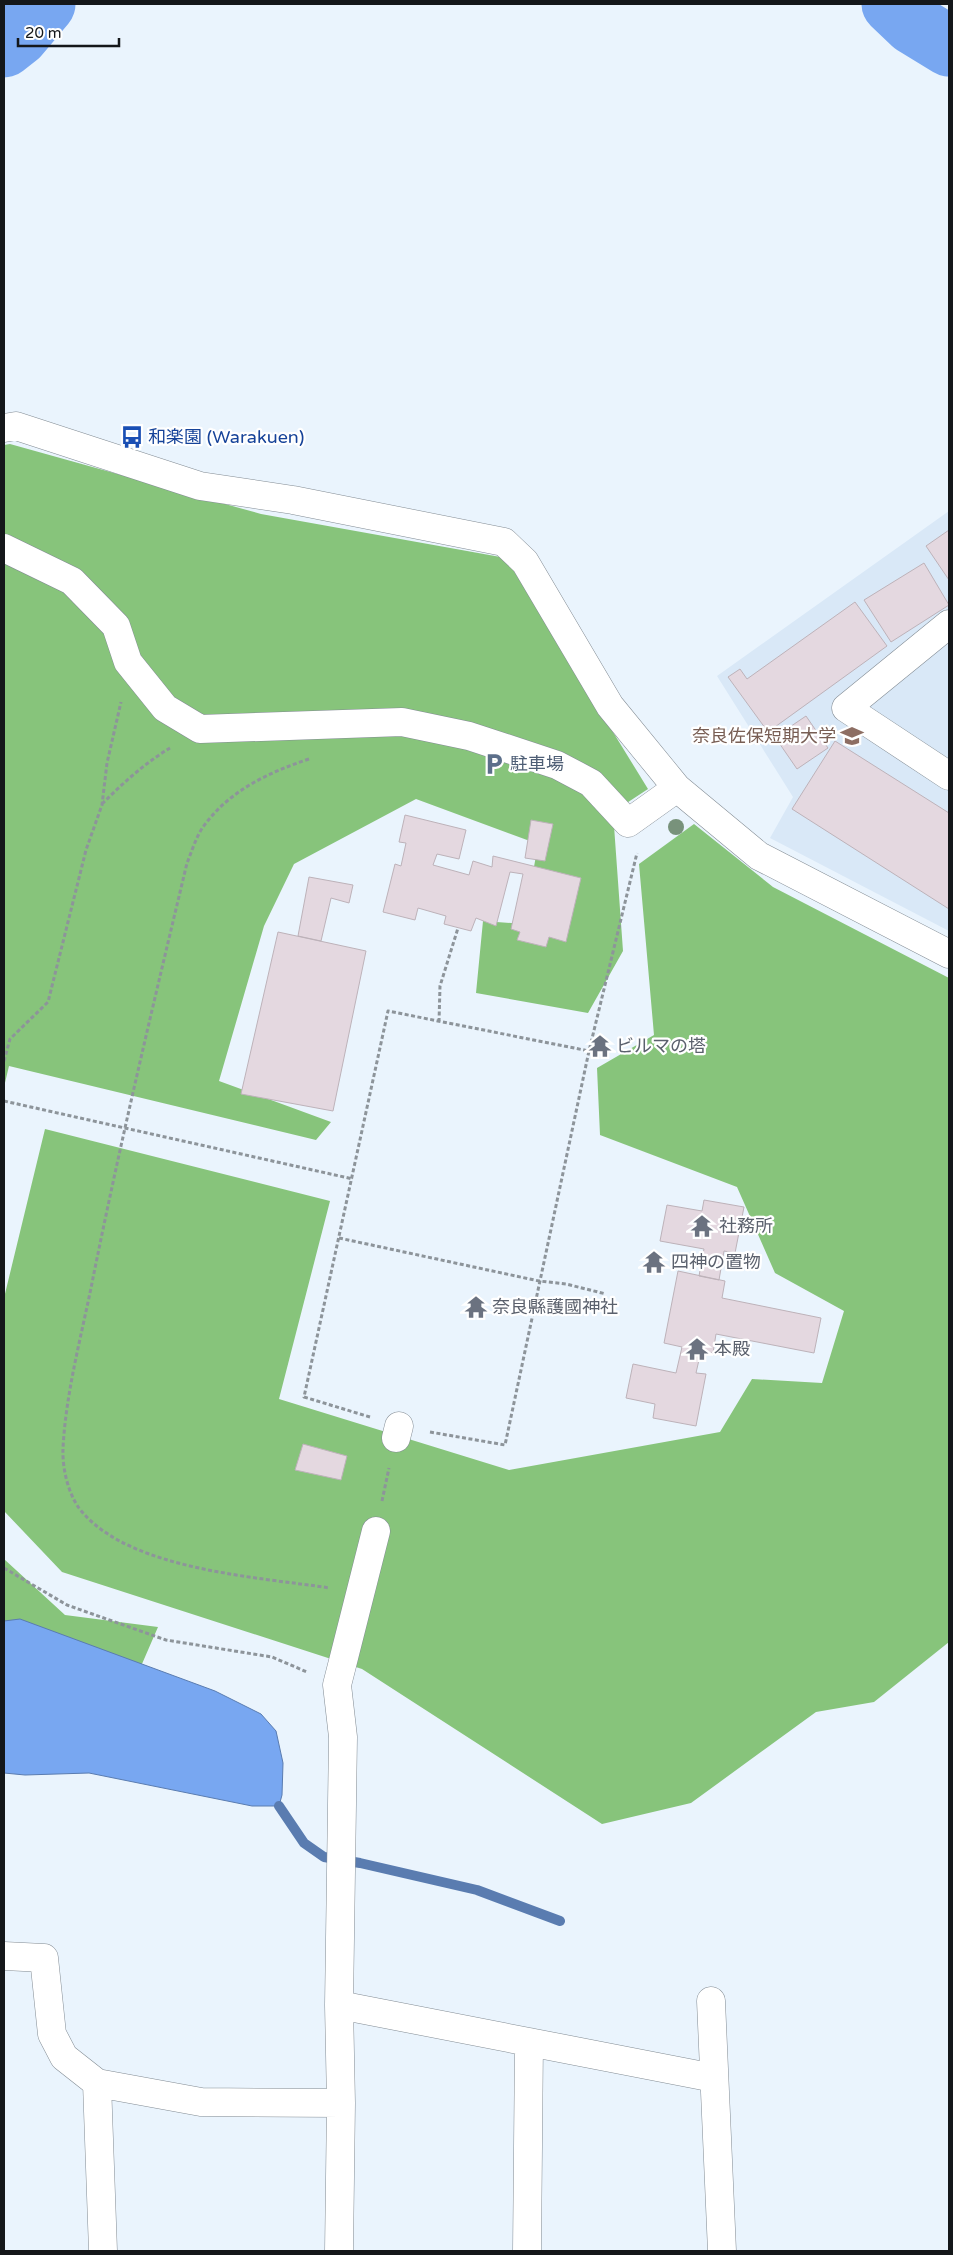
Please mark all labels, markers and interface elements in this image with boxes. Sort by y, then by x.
scale bar [18,15,119,47]
text: 20 m [25,24,62,42]
bus stop icon: 和楽園 (Warakuen) [119,424,145,450]
place label: 和楽園 (Warakuen) [148,426,304,448]
school or university icon: 奈良佐保短期大学 [839,723,865,749]
place label: 奈良佐保短期大学 [692,725,836,747]
parking icon: 駐車場 [481,751,507,777]
place label: 駐車場 [510,753,564,775]
temple icon: ビルマの塔 [587,1033,613,1059]
place label: ビルマの塔 [616,1035,706,1057]
temple icon: 社務所 [689,1213,715,1239]
place label: 社務所 [719,1215,773,1237]
temple icon: 四神の置物 [641,1249,667,1275]
place label: 四神の置物 [671,1251,761,1273]
temple icon: 奈良縣護國神社 [463,1294,489,1320]
place label: 奈良縣護國神社 [492,1296,618,1318]
temple icon: 本殿 [684,1336,710,1362]
place label: 本殿 [714,1338,750,1360]

